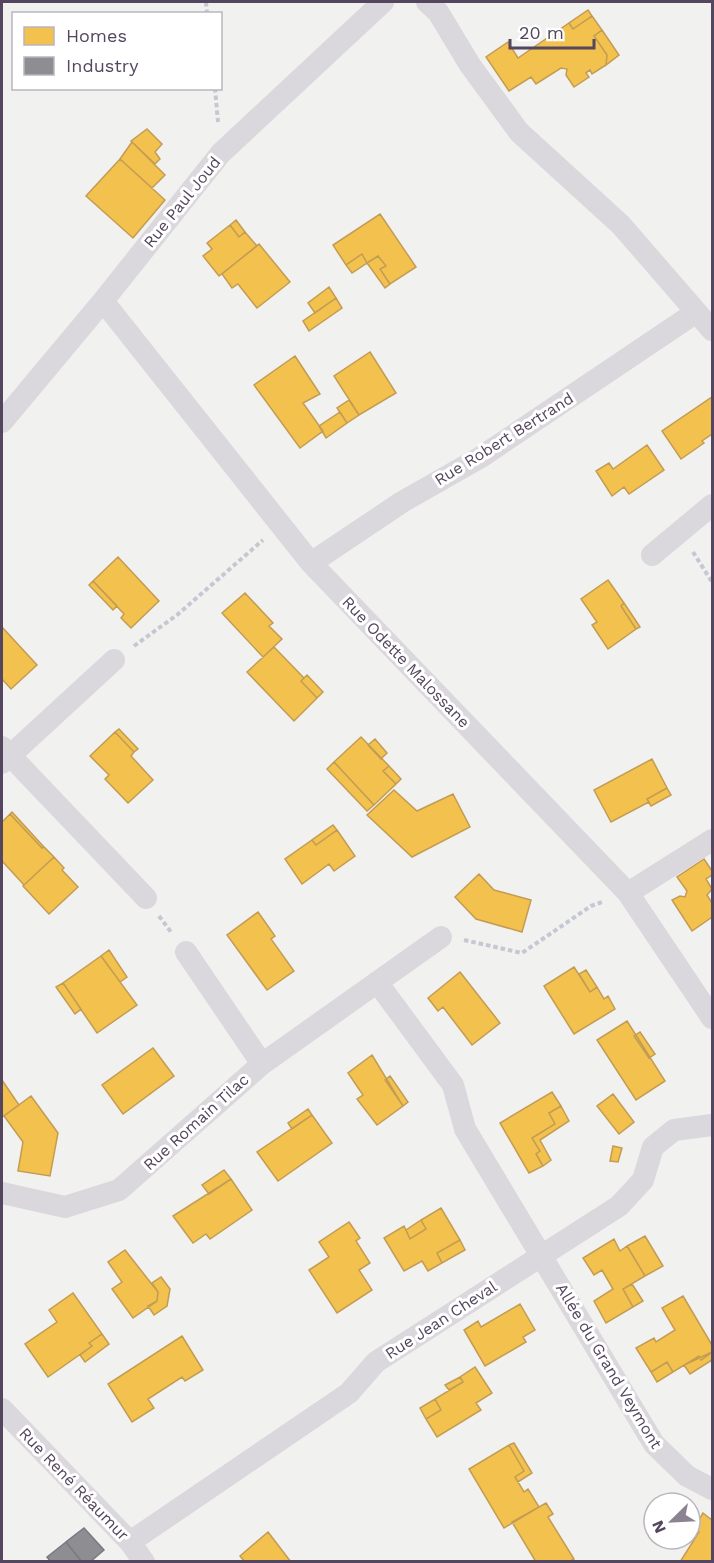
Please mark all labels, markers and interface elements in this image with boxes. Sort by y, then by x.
legend [12,12,222,90]
scale bar [510,12,594,50]
text: 20 m [519,22,564,43]
text: Homes [66,25,127,46]
text: Industry [66,55,139,76]
street label: Rue Paul Joud [140,153,224,251]
street label: Rue Robert Bertrand [431,388,577,490]
street label: Rue Odette Malossane [338,592,474,732]
street label: Rue Romain Tilac [139,1070,253,1174]
street label: Rue Jean Cheval [382,1277,500,1363]
street label: Allée du Grand Veymont [552,1280,666,1452]
street label: Rue René Réaumur [15,1424,133,1545]
north arrow [642,1491,702,1551]
text: N [648,1518,670,1536]

